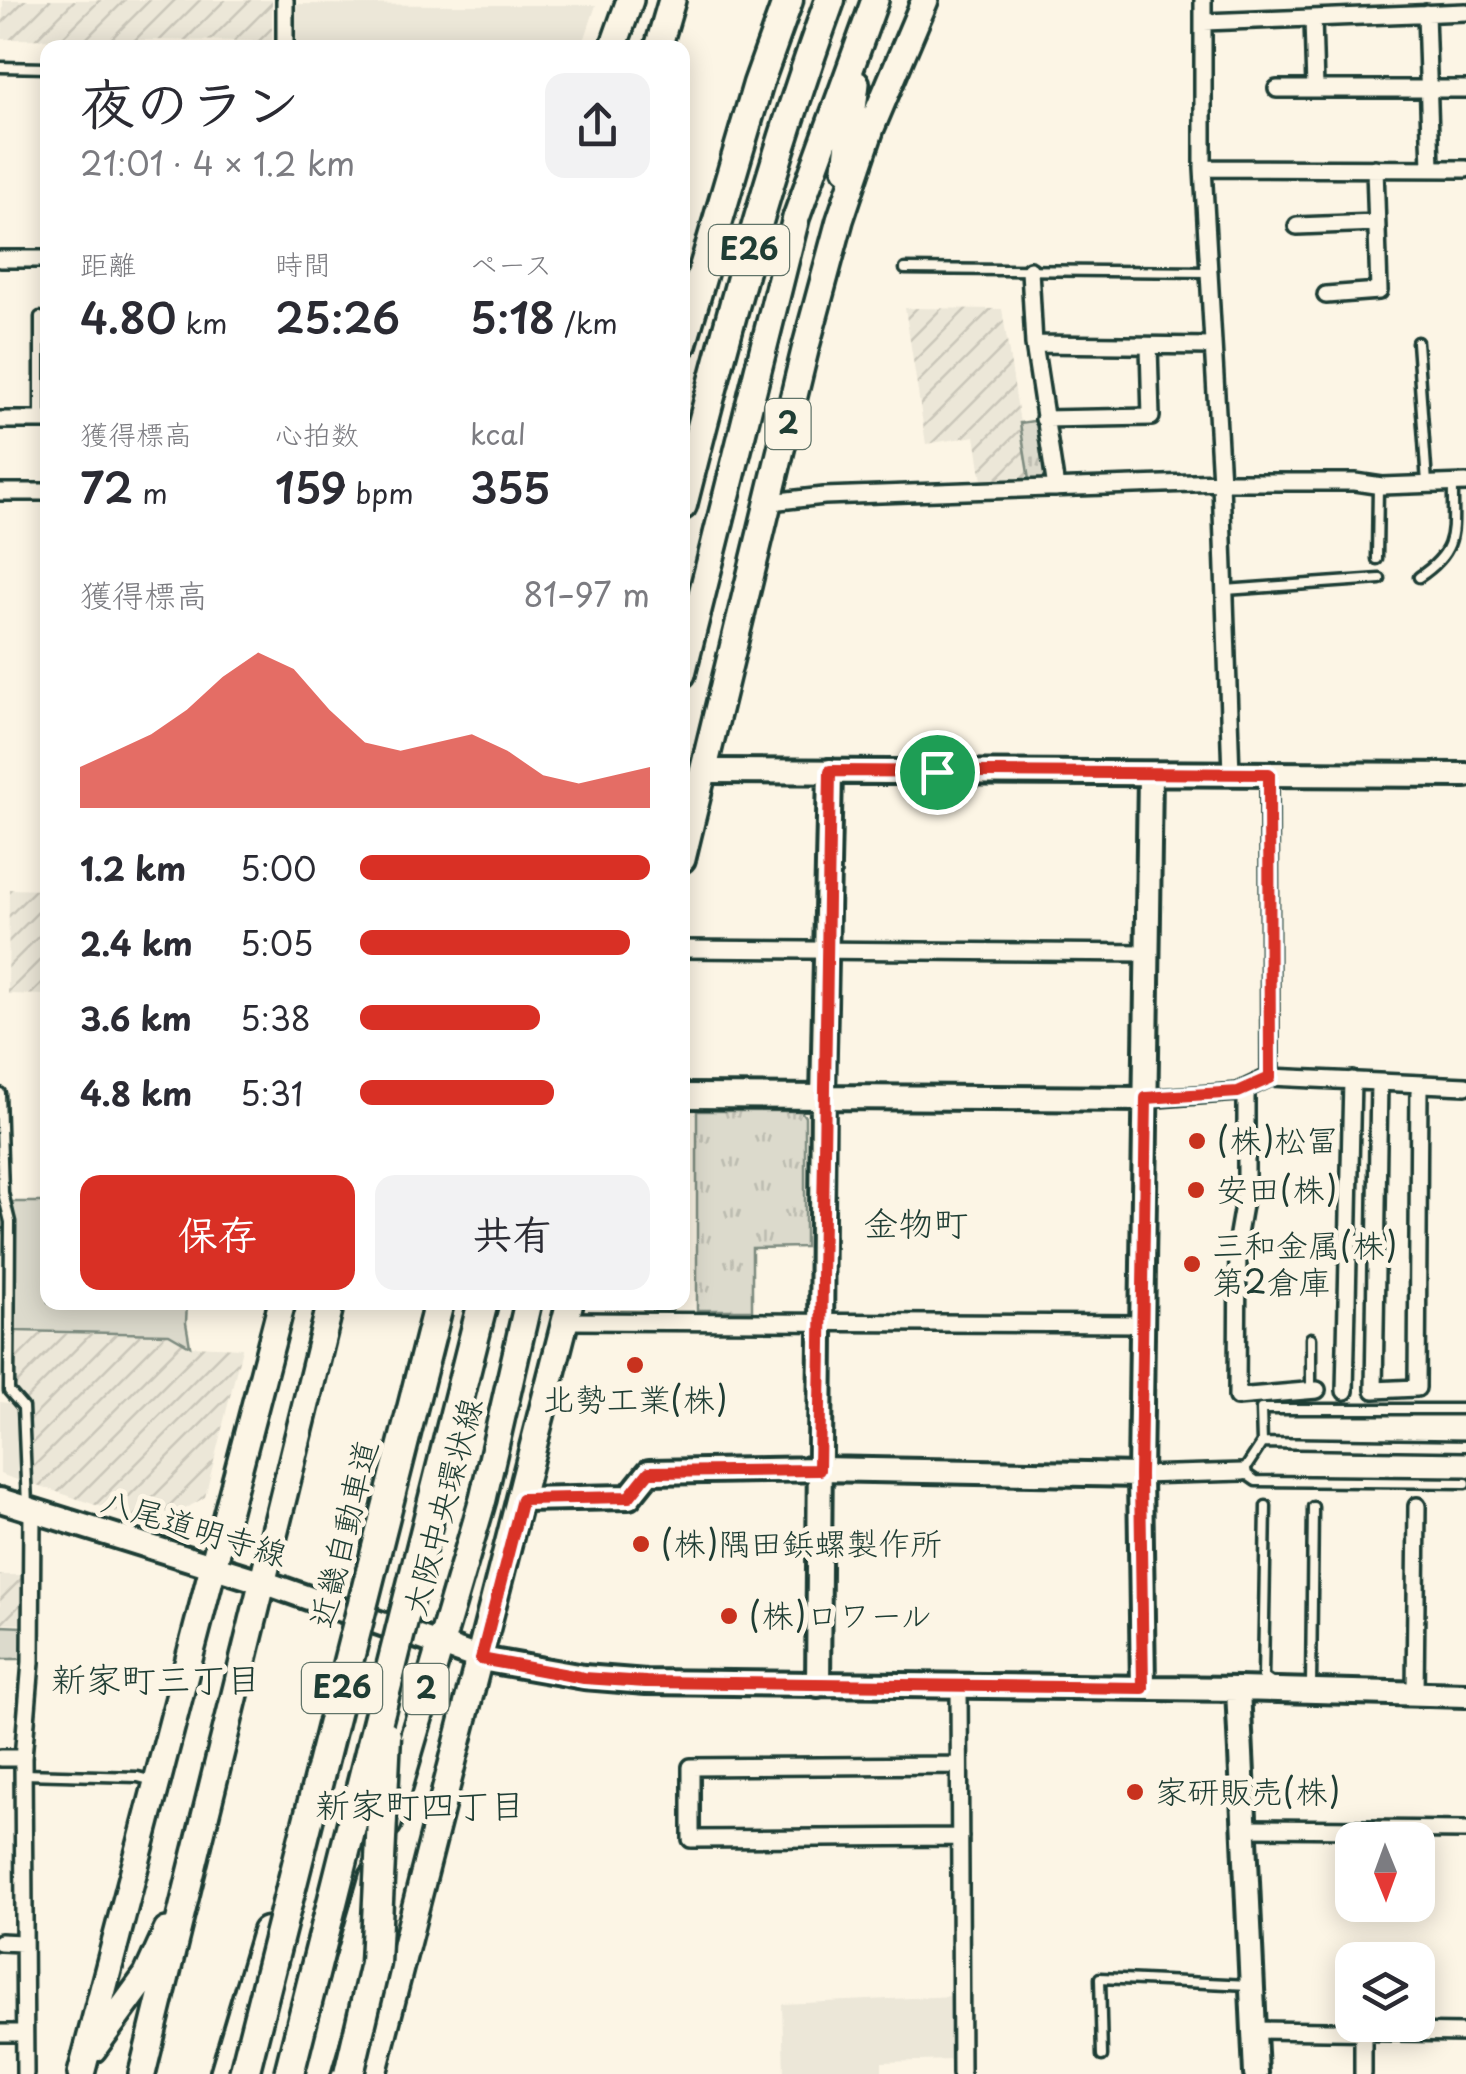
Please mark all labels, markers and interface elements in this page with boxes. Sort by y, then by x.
text: 夜のラン [80,60,300,143]
button: share [545,73,650,178]
text: 21:01 · 4 × 1.2 km [80,139,355,187]
road number: E26 [709,225,789,275]
text: 距離 [80,242,136,285]
text: 時間 [275,242,331,285]
text: ペース [470,242,552,285]
text: 4.80 [80,285,176,348]
text: 25:26 [275,285,400,348]
text: 5:18 [470,285,555,348]
text: km [176,301,228,344]
text: /km [555,301,618,344]
road number: 2 [766,399,810,449]
text: 獲得標高 [80,412,192,455]
text: 心拍数 [275,412,359,455]
text: kcal [470,412,526,455]
text: 72 [80,455,133,518]
text: 159 [275,455,347,518]
text: 355 [470,455,551,518]
text: m [133,471,168,514]
text: bpm [347,471,414,514]
text: 獲得標高 [80,570,208,618]
text: 81–97 m [523,570,650,618]
pin [895,730,980,815]
icon: arrive [910,745,965,800]
text: 1.2 km [80,844,186,892]
text: 5:00 [240,844,317,892]
text: 2.4 km [80,919,193,967]
text: 5:05 [240,919,313,967]
text: 3.6 km [80,994,192,1042]
text: 5:38 [240,994,311,1042]
text: 4.8 km [80,1069,192,1117]
text: 5:31 [240,1069,303,1117]
place label: (株)松冨 [1217,1115,1338,1163]
marker: (株)松冨 [1186,1130,1208,1152]
place label: 安田(株) [1216,1164,1337,1212]
button: 保存 [80,1175,355,1290]
button: 共有 [375,1175,650,1290]
marker: 安田(株) [1185,1179,1207,1201]
district label: 金物町 [863,1195,969,1248]
place label: 三和金属(株) 第2倉庫 [1212,1220,1397,1305]
marker: 三和金属(株) 第2倉庫 [1181,1253,1203,1275]
marker: 北勢工業(株) [624,1354,646,1376]
place label: 北勢工業(株) [542,1374,728,1422]
street label: 大阪中央環状線 [389,1392,493,1621]
street label: 近畿自動車道 [296,1435,389,1632]
street label: 八尾道明寺線 [96,1475,293,1577]
place label: (株)隅田鋲螺製作所 [661,1518,942,1566]
marker: (株)隅田鋲螺製作所 [630,1533,652,1555]
place label: (株)ロワール [749,1590,932,1638]
marker: (株)ロワール [718,1605,740,1627]
district label: 新家町三丁目 [51,1651,261,1704]
road number: E26 [302,1663,382,1713]
road number: 2 [404,1664,448,1714]
place label: 家研販売(株) [1155,1766,1340,1814]
district label: 新家町四丁目 [315,1777,525,1830]
marker: 家研販売(株) [1124,1781,1146,1803]
north arrow [1335,1822,1435,1922]
map controls [1335,1822,1435,2042]
button: layers [1335,1942,1435,2042]

